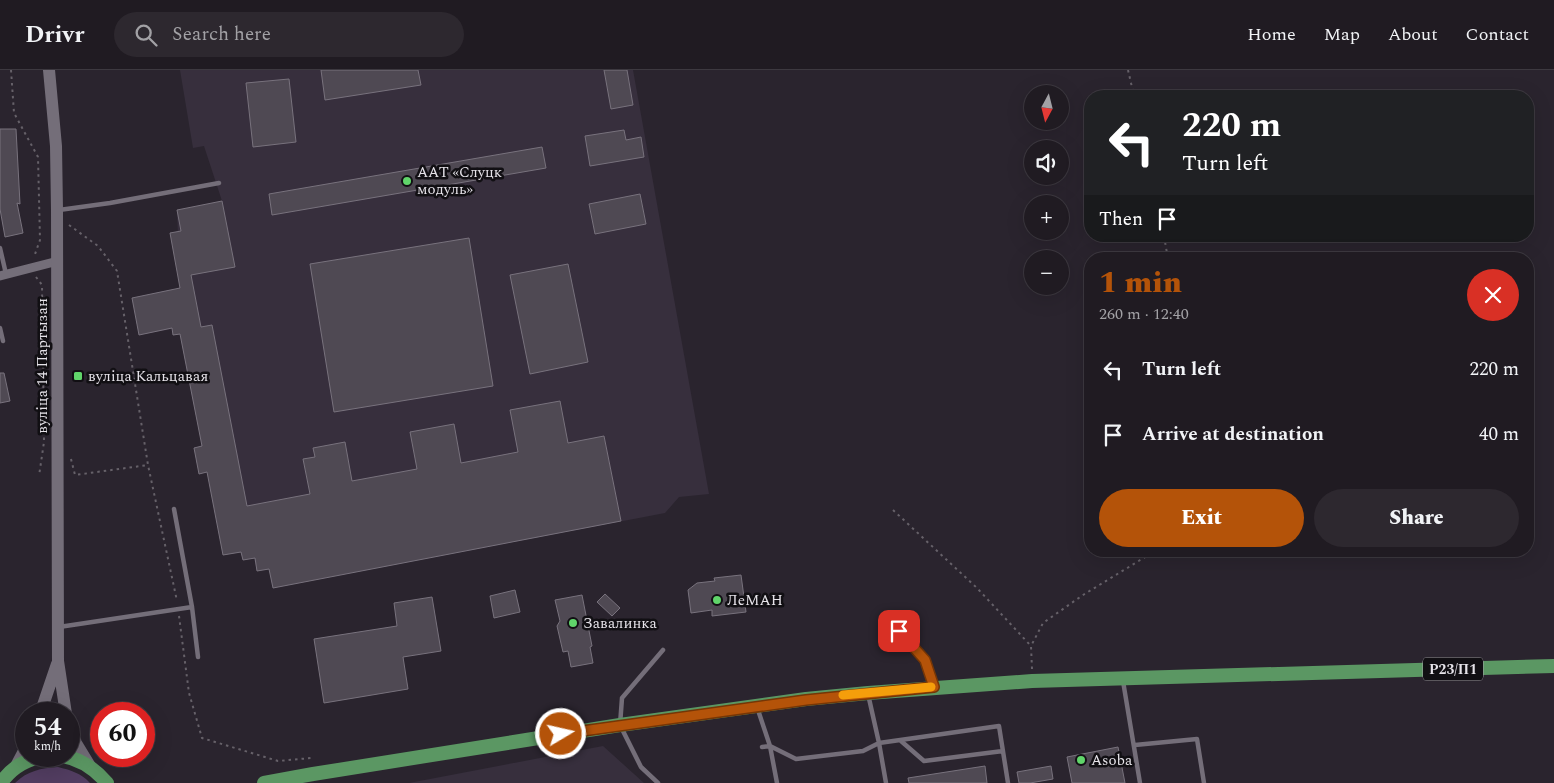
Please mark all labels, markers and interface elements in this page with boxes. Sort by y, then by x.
search box [114,12,464,57]
text: Drivr [25,17,84,53]
text: Search here [172,20,271,49]
icon: search [132,21,160,49]
text: Home [1247,21,1296,48]
text: Map [1324,21,1360,48]
text: About [1388,21,1438,48]
text: Contact [1466,21,1529,48]
north arrow [1024,85,1069,130]
map controls [1024,85,1069,295]
text: 220 m [1182,99,1281,152]
icon: left [1099,110,1164,175]
button: sound [1024,140,1069,185]
text: Turn left [1182,147,1268,180]
place label: ААТ «Слуцк модуль» [417,161,502,201]
marker: ААТ «Слуцк модуль» [401,175,413,187]
button: + [1024,195,1069,240]
text: Then [1099,205,1143,234]
icon: arrive [1153,205,1181,233]
button: − [1024,250,1069,295]
text: 1 min [1099,260,1182,306]
button: close [1467,269,1519,321]
street label: вуліца 14 Партызан [31,298,54,434]
text: 260 m · 12:40 [1099,302,1189,326]
text: Turn left [1142,355,1221,384]
text: 220 m [1469,355,1519,384]
icon: left [1099,356,1127,384]
place label: вуліца Кальцавая [88,365,208,388]
marker: вуліца Кальцавая [72,370,84,382]
text: Arrive at destination [1142,420,1324,449]
text: 40 m [1479,420,1519,449]
icon: arrive [1099,421,1127,449]
button: Exit [1099,489,1304,547]
button: Share [1314,489,1519,547]
place label: ЛеМАН [727,589,783,612]
marker: ЛеМАН [711,594,723,606]
pin [878,610,920,652]
place label: Завалинка [583,612,657,635]
marker: Завалинка [567,617,579,629]
icon: arrive [885,617,913,645]
road number: Р23/П1 [1423,658,1483,680]
speed limit sign: 60 [90,702,155,767]
position arrow [534,707,586,759]
text: 54 [33,709,62,747]
text: km/h [34,737,61,756]
place label: Asoba [1091,749,1133,772]
marker: Asoba [1075,754,1087,766]

